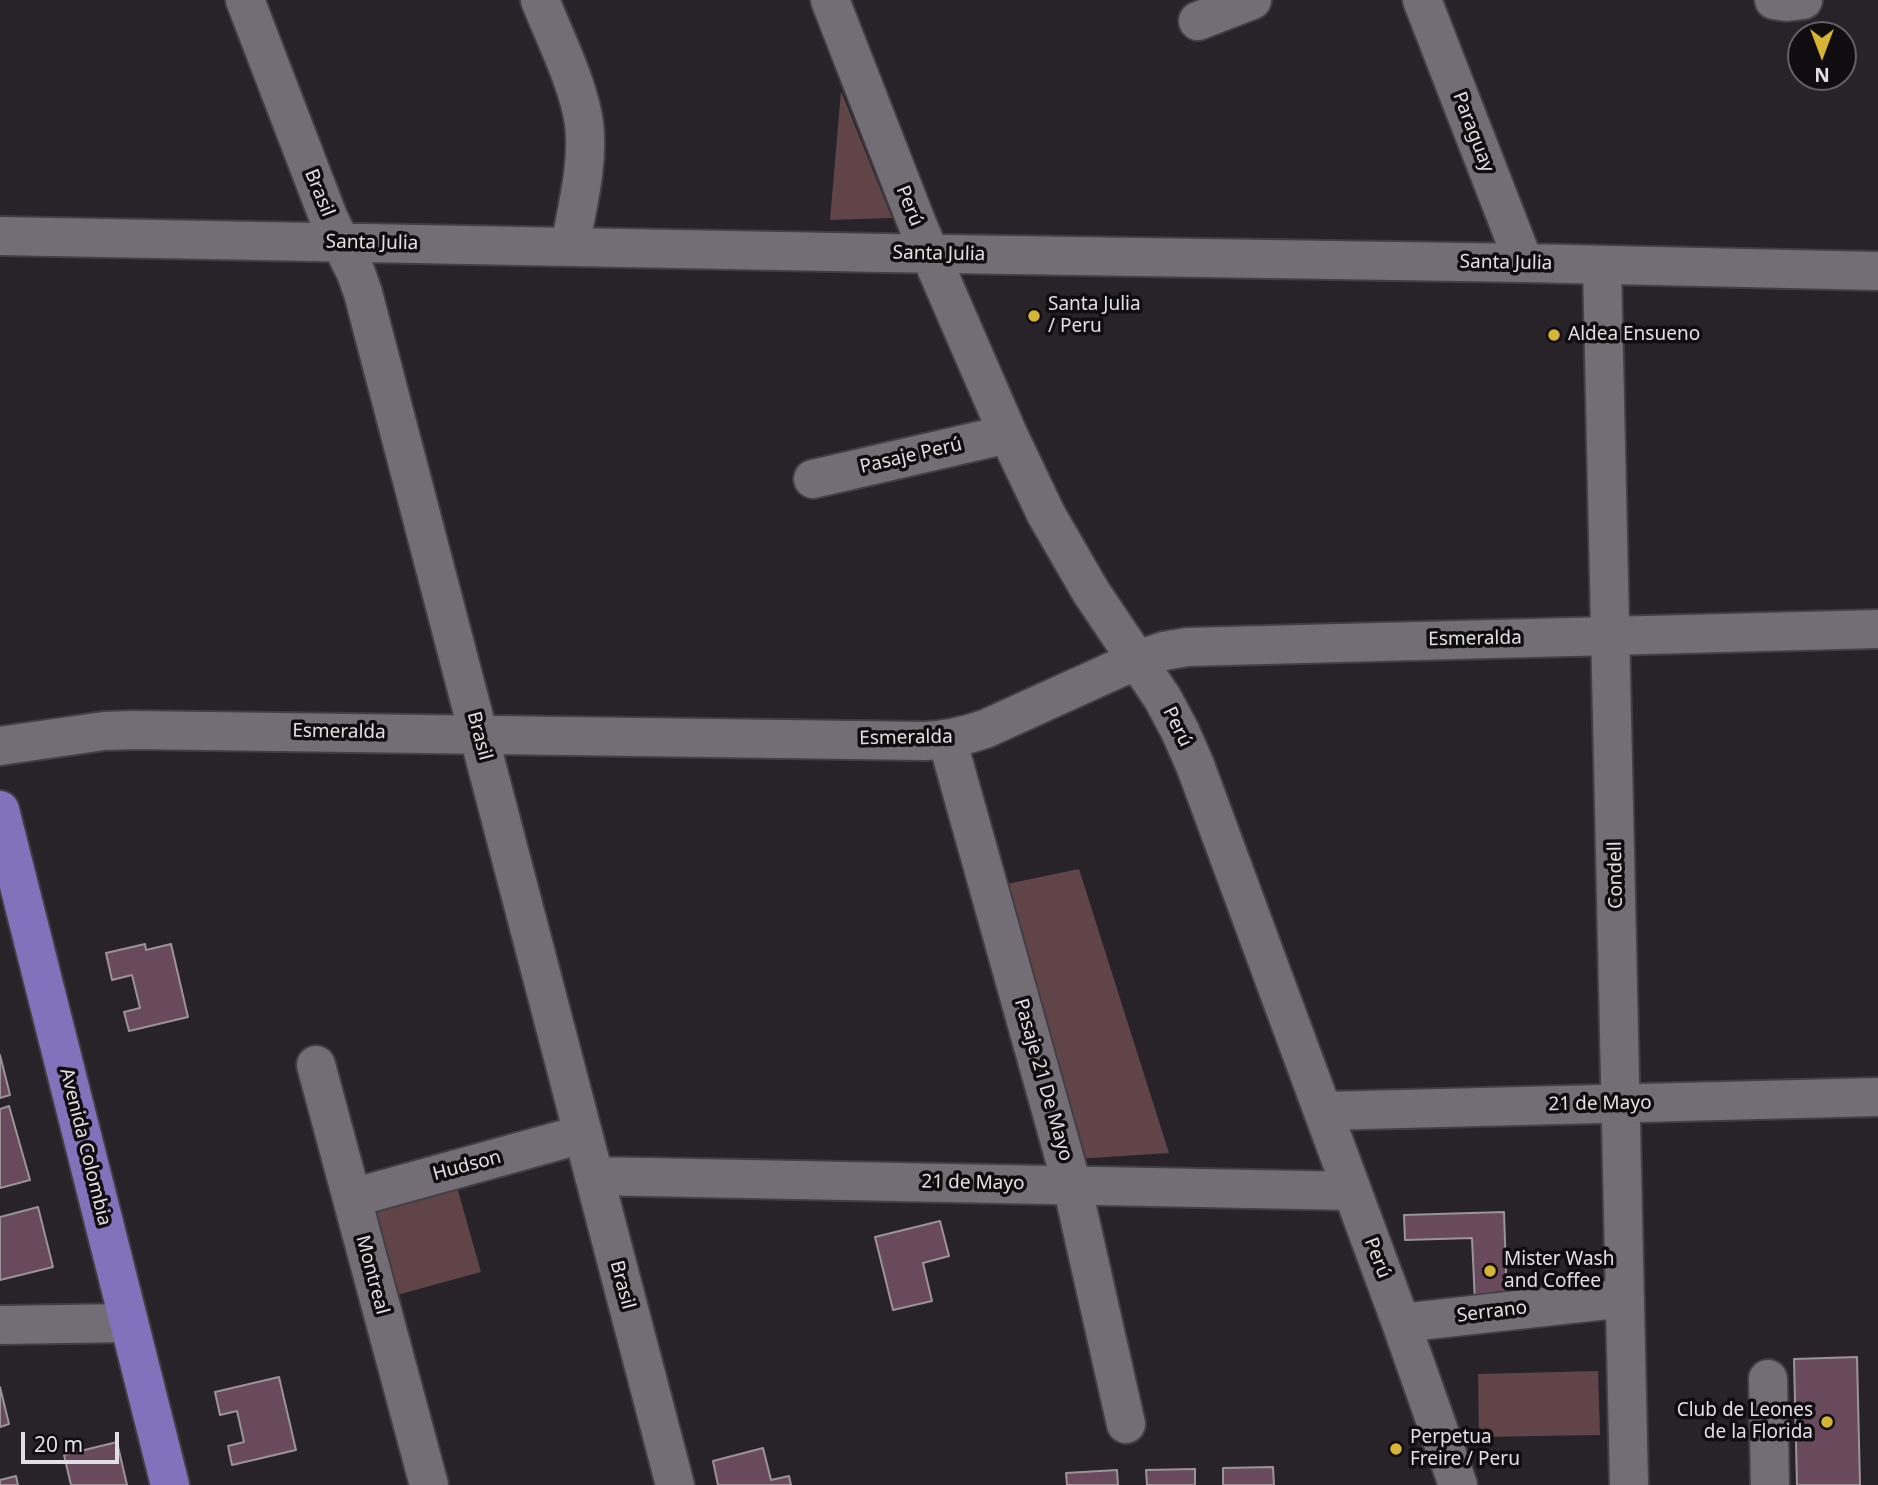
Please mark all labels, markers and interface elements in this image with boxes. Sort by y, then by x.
north arrow [1787,21,1857,91]
text: N [1814,62,1830,88]
street label: Paraguay [1447,89,1499,175]
street label: Brasil [299,166,339,220]
street label: Perú [891,182,927,230]
street label: Santa Julia [325,231,419,255]
street label: Santa Julia [892,242,986,266]
street label: Santa Julia [1459,251,1553,275]
place label: Santa Julia / Peru [1048,294,1141,338]
marker: Santa Julia / Peru [1026,308,1042,324]
place label: Aldea Ensueno [1568,324,1700,346]
marker: Aldea Ensueno [1546,327,1562,343]
street label: Pasaje Perú [858,433,964,479]
street label: Esmeralda [1428,627,1522,651]
street label: Perú [1158,703,1196,751]
street label: Brasil [462,709,496,763]
street label: Esmeralda [292,720,386,744]
street label: Esmeralda [859,726,953,750]
street label: Condell [1604,841,1628,909]
street label: Pasaje 21 De Mayo [1009,996,1077,1164]
street label: Avenida Colombia [54,1066,116,1228]
street label: 21 de Mayo [1548,1092,1652,1116]
street label: Hudson [430,1146,504,1186]
street label: 21 de Mayo [921,1171,1025,1195]
street label: Montreal [350,1233,394,1317]
street label: Perú [1359,1234,1395,1282]
place label: Mister Wash and Coffee [1504,1249,1614,1293]
street label: Brasil [605,1258,639,1312]
marker: Mister Wash and Coffee [1482,1263,1498,1279]
street label: Serrano [1456,1296,1528,1328]
place label: Club de Leones de la Florida [1677,1400,1813,1444]
marker: Club de Leones de la Florida [1819,1414,1835,1430]
scale bar [24,1418,122,1462]
place label: Perpetua Freire / Peru [1410,1427,1520,1471]
text: 20 m [34,1430,83,1458]
marker: Perpetua Freire / Peru [1388,1441,1404,1457]

